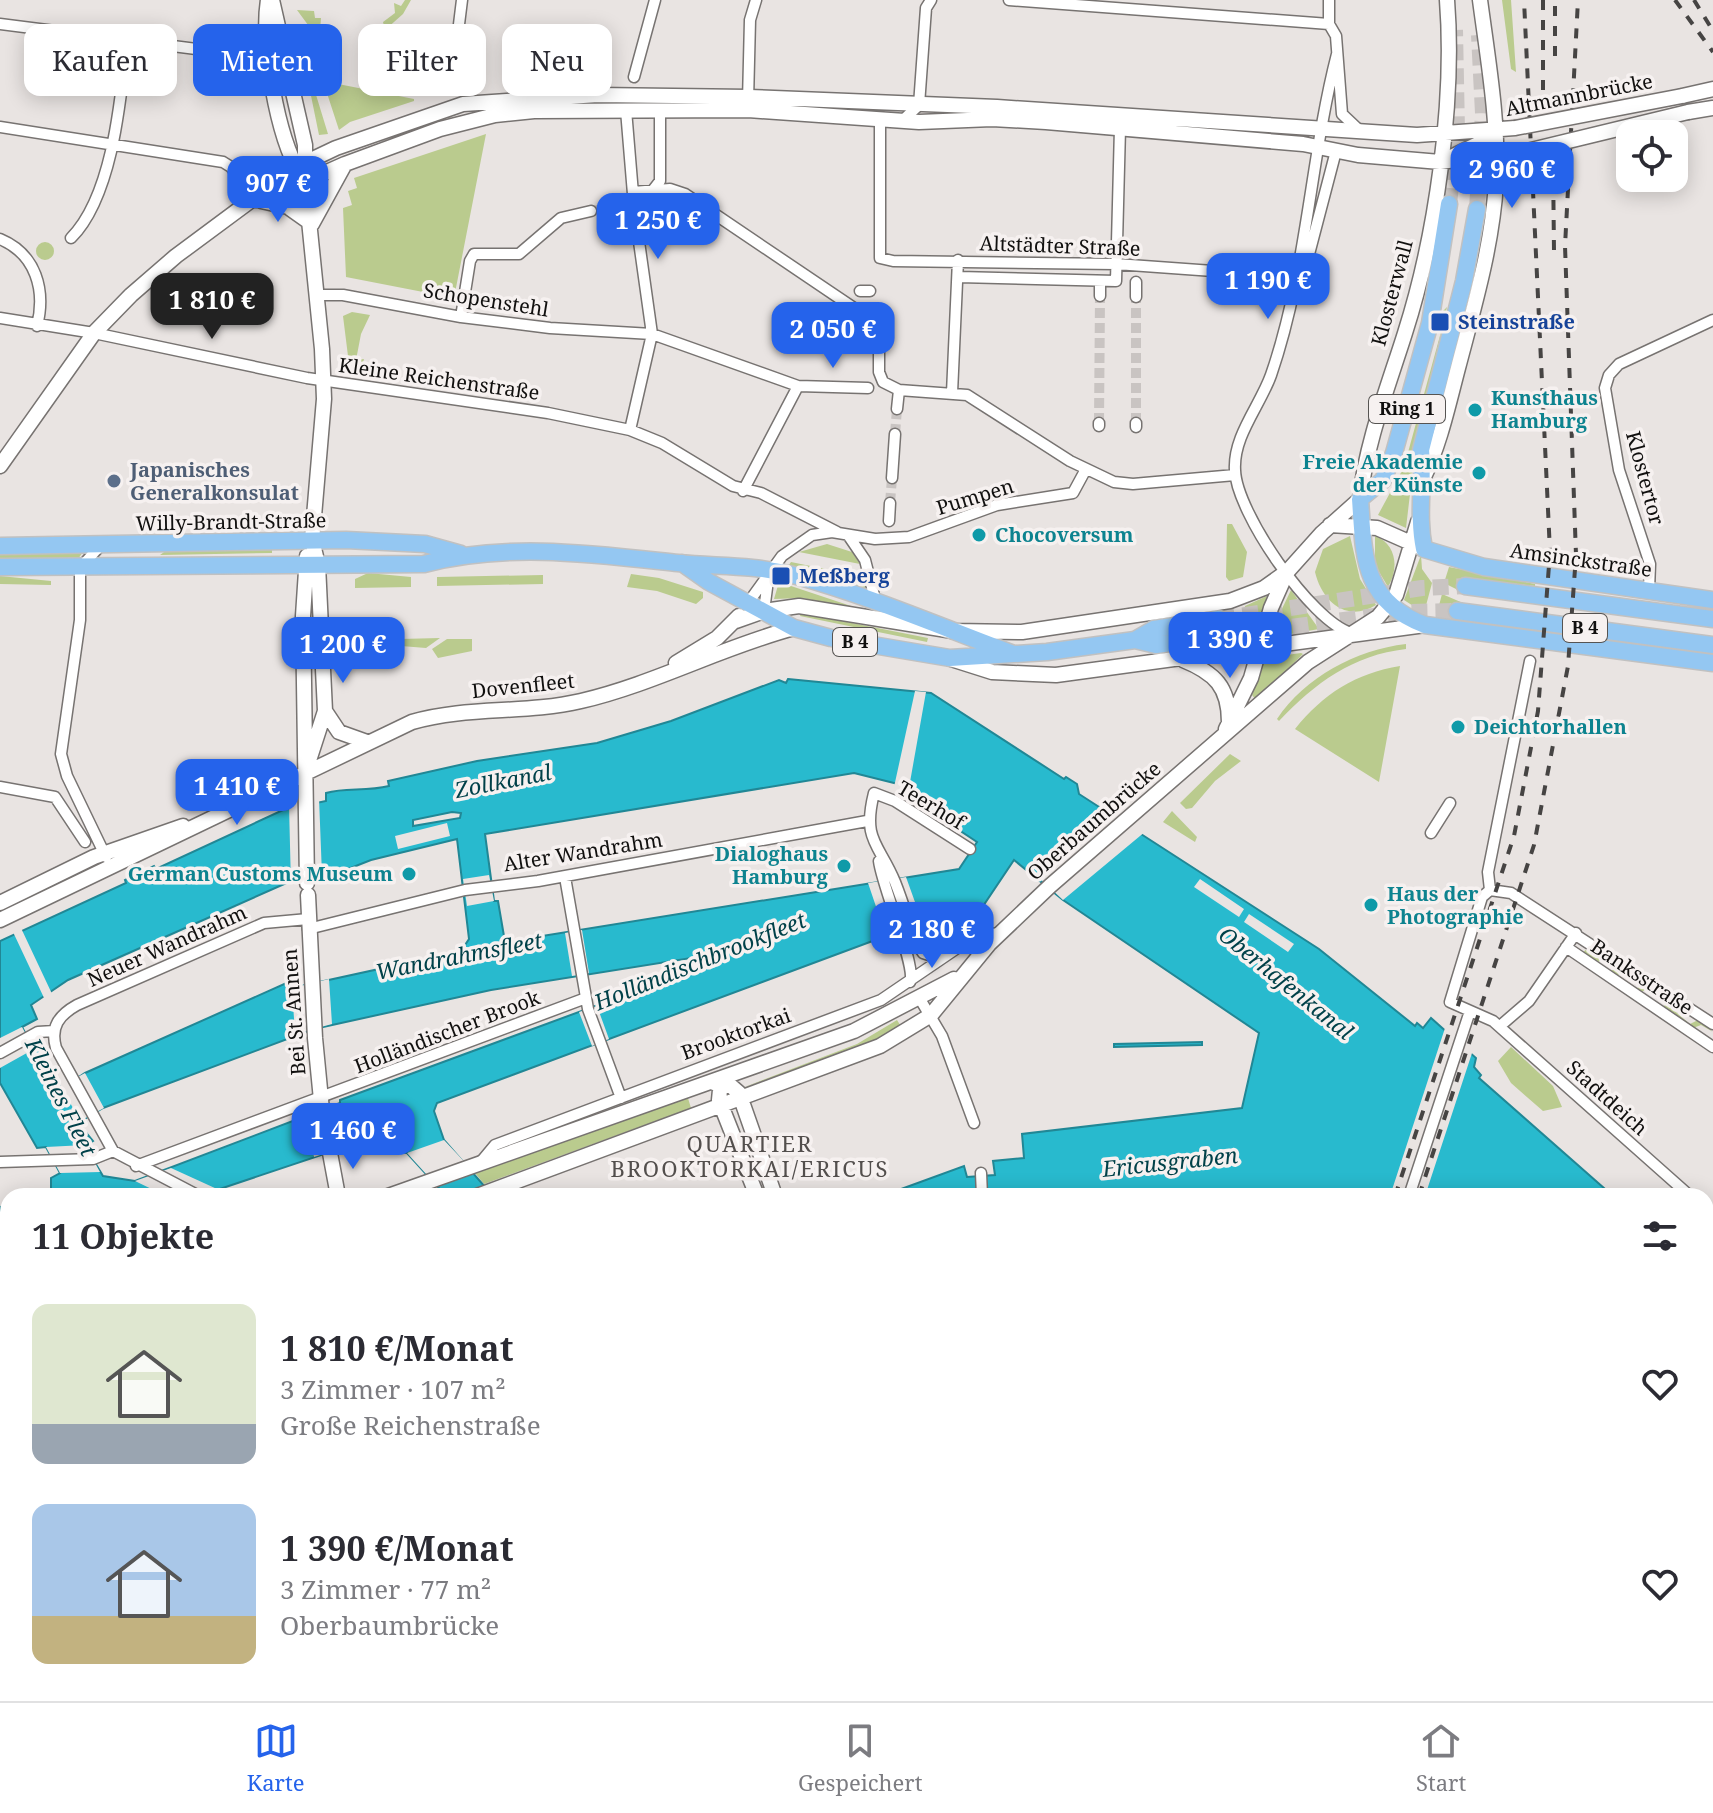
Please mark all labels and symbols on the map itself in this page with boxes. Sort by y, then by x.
street label: Altmannbrücke [1503,67,1655,122]
pin: 2 960 € [1438,142,1586,210]
pin: 907 € [222,156,334,224]
pin: 1 250 € [584,193,732,261]
street label: Altstädter Straße [979,229,1141,262]
street label: Klosterwall [1364,237,1419,349]
pin: 1 190 € [1194,253,1342,321]
pin: 1 810 € [138,273,286,341]
street label: Schopenstehl [421,276,551,323]
pin: 2 050 € [759,302,907,370]
place label: Steinstraße [1458,308,1575,335]
marker: Steinstraße [1429,311,1451,333]
street label: Kleine Reichenstraße [337,351,541,406]
place label: Kunsthaus Hamburg [1491,384,1598,434]
road number: Ring 1 [1369,395,1445,423]
marker: Kunsthaus Hamburg [1466,401,1484,419]
street label: Klostertor [1620,428,1671,528]
place label: Freie Akademie der Künste [1303,448,1463,498]
place label: Japanisches Generalkonsulat [129,456,299,506]
marker: Freie Akademie der Künste [1470,464,1488,482]
marker: Japanisches Generalkonsulat [105,472,123,490]
street label: Pumpen [933,472,1017,521]
street label: Willy-Brandt-Straße [135,506,327,537]
place label: Chocoversum [995,521,1134,548]
marker: Chocoversum [970,526,988,544]
street label: Amsinckstraße [1508,536,1654,583]
place label: Meßberg [799,562,890,589]
marker: Meßberg [770,565,792,587]
pin: 1 390 € [1156,612,1304,680]
road number: B 4 [1563,614,1607,642]
pin: 1 200 € [269,617,417,685]
road number: B 4 [833,628,877,656]
street label: Dovenfleet [470,667,576,704]
place label: Deichtorhallen [1474,713,1627,740]
marker: Deichtorhallen [1449,718,1467,736]
street label: Oberbaumbrücke [1021,755,1166,886]
water label: Zollkanal [451,756,554,804]
pin: 1 410 € [163,759,311,827]
street label: Teerhof [893,774,971,836]
street label: Alter Wandrahm [502,826,664,877]
place label: Dialoghaus Hamburg [715,840,829,890]
marker: Dialoghaus Hamburg [835,857,853,875]
place label: German Customs Museum [128,860,393,887]
marker: German Customs Museum [400,865,418,883]
place label: Haus der Photographie [1387,880,1524,930]
marker: Haus der Photographie [1362,896,1380,914]
street label: Neuer Wandrahm [83,898,251,993]
pin: 2 180 € [858,902,1006,970]
water label: Holländischbrookfleet [588,904,811,1017]
water label: Oberhafenkanal [1213,919,1360,1046]
water label: Wandrahmsfleet [373,924,546,986]
street label: Banksstraße [1586,932,1699,1021]
street label: Bei St. Annen [276,948,311,1076]
street label: Holländischer Brook [350,984,544,1079]
street label: Brooktorkai [677,1001,795,1066]
water label: Kleines Fleet [19,1031,105,1162]
street label: Stadtdeich [1561,1054,1654,1141]
pin: 1 460 € [279,1103,427,1171]
district label: QUARTIER BROOKTORKAI/ERICUS [610,1128,890,1183]
water label: Ericusgraben [1100,1139,1239,1183]

